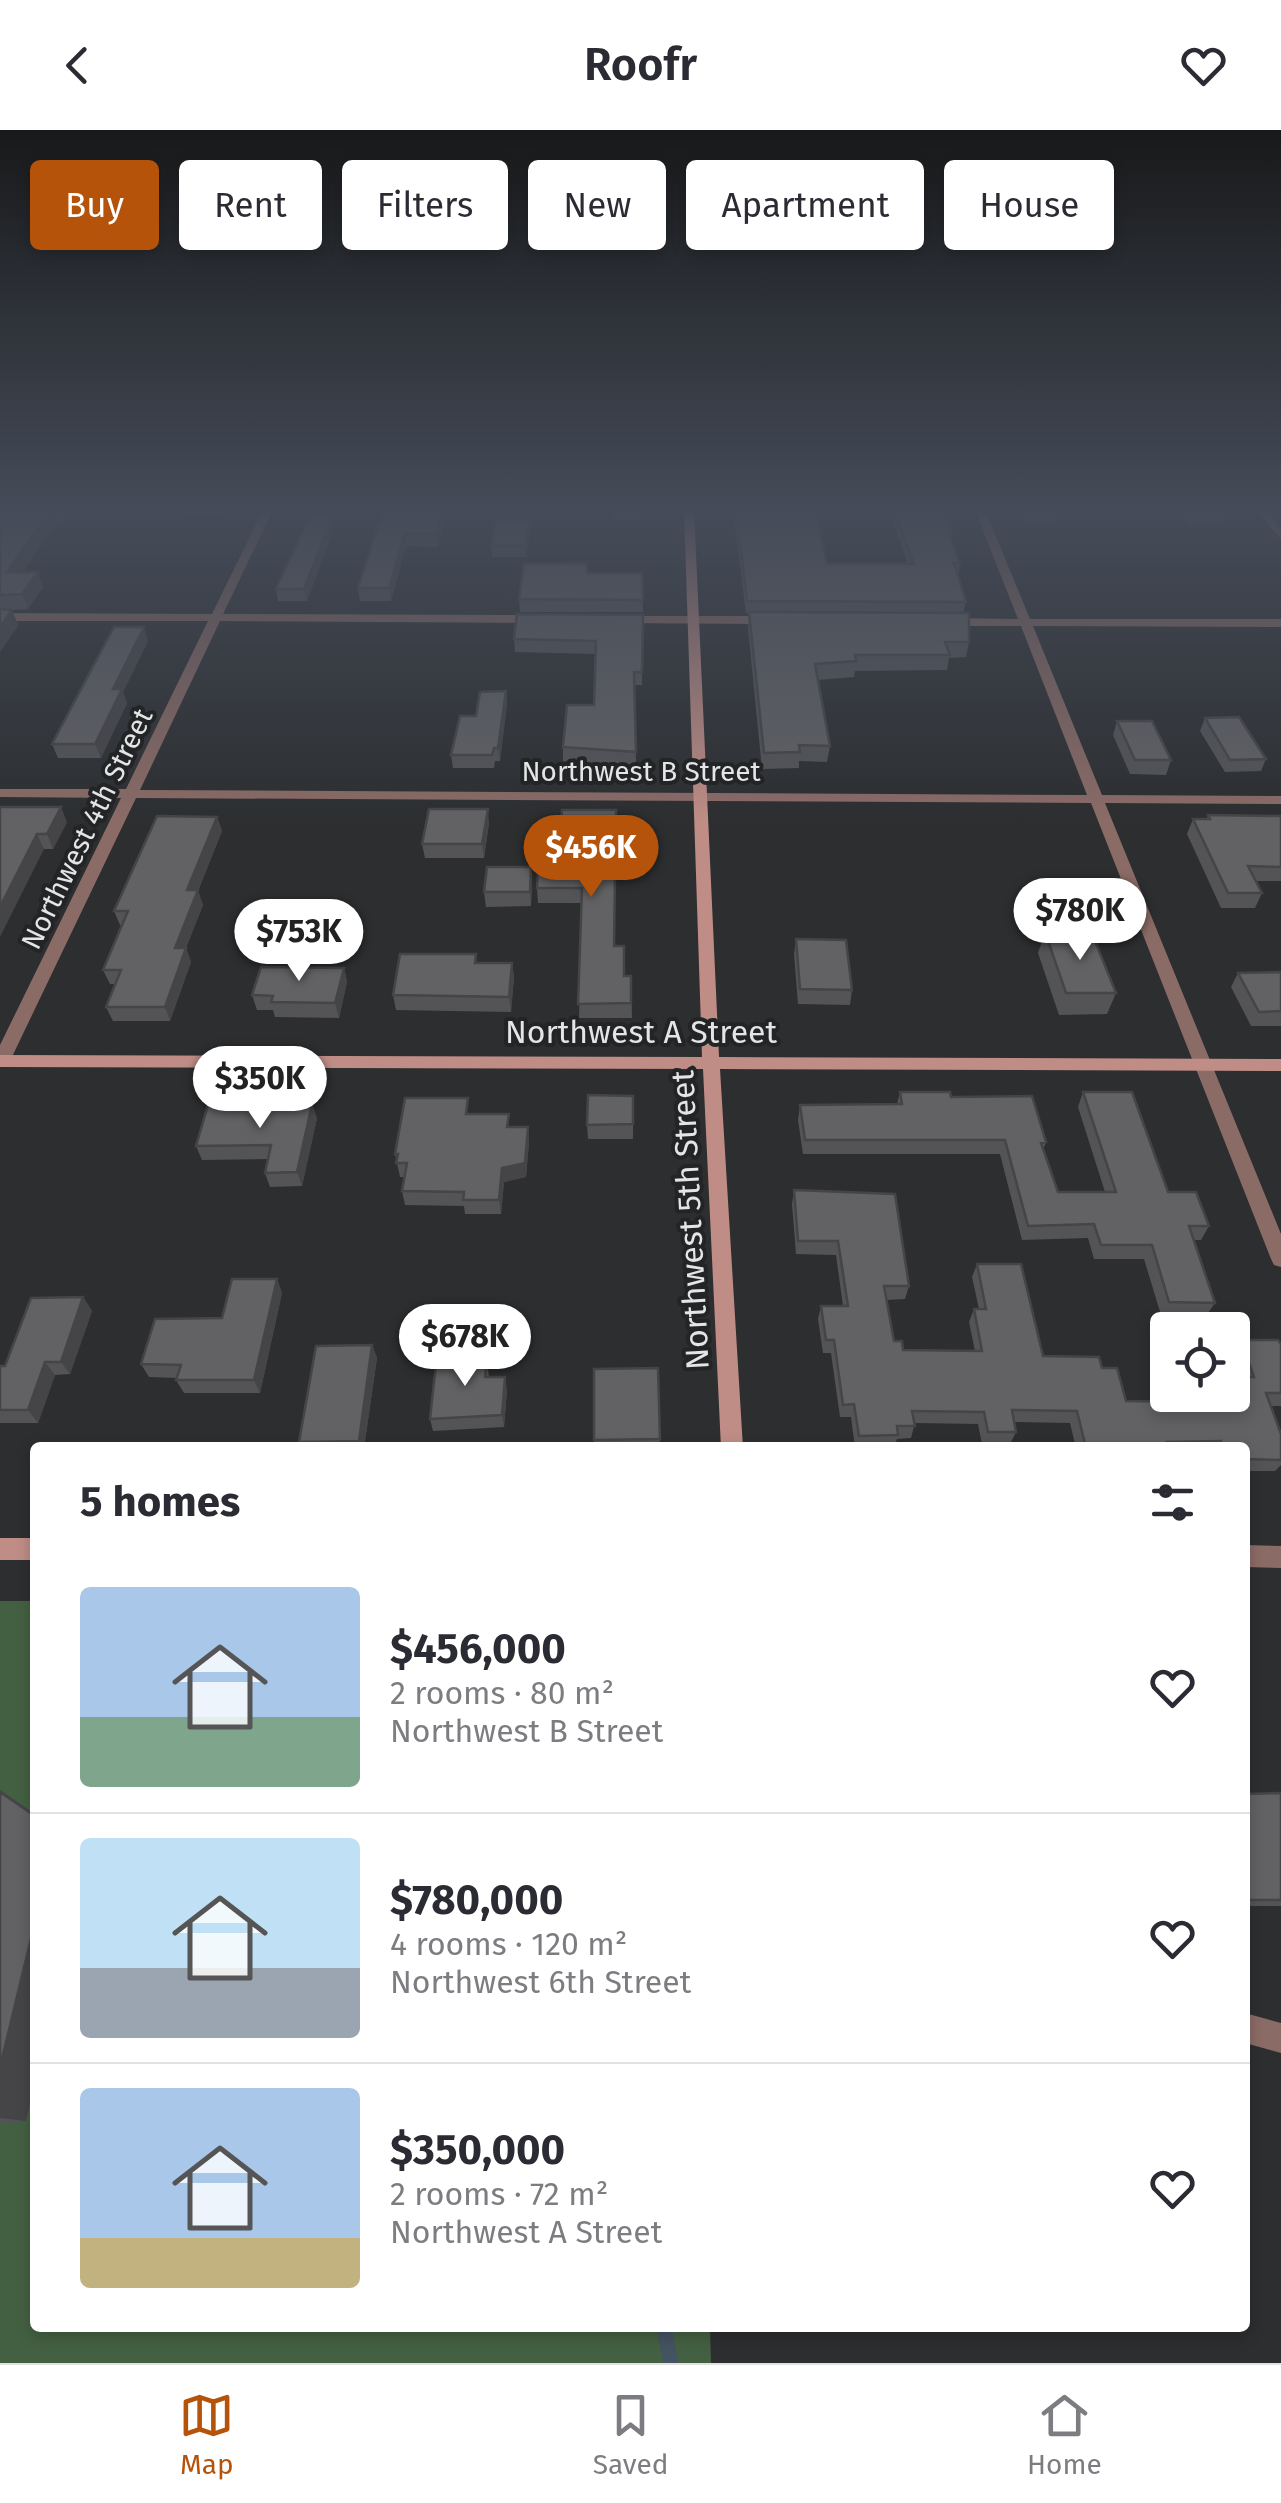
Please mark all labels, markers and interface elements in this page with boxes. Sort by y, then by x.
icon: back [50,38,105,93]
text: Roofr [584,38,697,92]
icon: heart [1176,38,1231,93]
chip: Buy [30,160,159,250]
chip: Rent [179,160,322,250]
chip: Filters [342,160,508,250]
chip: New [528,160,666,250]
chip: Apartment [686,160,924,250]
chip: House [944,160,1114,250]
street label: Northwest 4th Street [14,703,160,955]
street label: Northwest B Street [521,755,761,788]
pin: $456K [521,815,661,900]
text: $456K [546,828,636,866]
pin: $780K [1010,878,1150,963]
text: $780K [1036,891,1124,929]
pin: $753K [229,899,369,984]
text: $753K [256,912,342,950]
street label: Northwest A Street [505,1013,778,1051]
pin: $350K [190,1046,330,1131]
text: $350K [215,1059,305,1097]
street label: Northwest 5th Street [663,1069,717,1371]
pin: $678K [395,1304,535,1389]
map controls [1150,1312,1250,1412]
button: locate [1150,1312,1250,1412]
text: $678K [421,1317,509,1355]
icon: filters [1145,1475,1200,1530]
text: 5 homes [80,1477,240,1527]
text: $456,000 [390,1624,566,1674]
icon: home [160,1627,280,1747]
icon: heart [1145,1660,1200,1715]
text: 2 rooms · 80 m² [390,1674,614,1712]
text: Northwest B Street [390,1712,663,1750]
text: $780,000 [390,1875,563,1925]
icon: home [160,1878,280,1998]
icon: heart [1145,1911,1200,1966]
text: 4 rooms · 120 m² [390,1925,627,1963]
text: Northwest 6th Street [390,1963,691,2001]
text: $350,000 [390,2125,565,2175]
icon: home [160,2128,280,2248]
icon: heart [1145,2161,1200,2216]
text: 2 rooms · 72 m² [390,2175,608,2213]
text: Northwest A Street [390,2213,662,2251]
tab: Map [179,2388,234,2481]
tab: Saved [593,2388,669,2481]
tab: Home [1027,2388,1102,2481]

